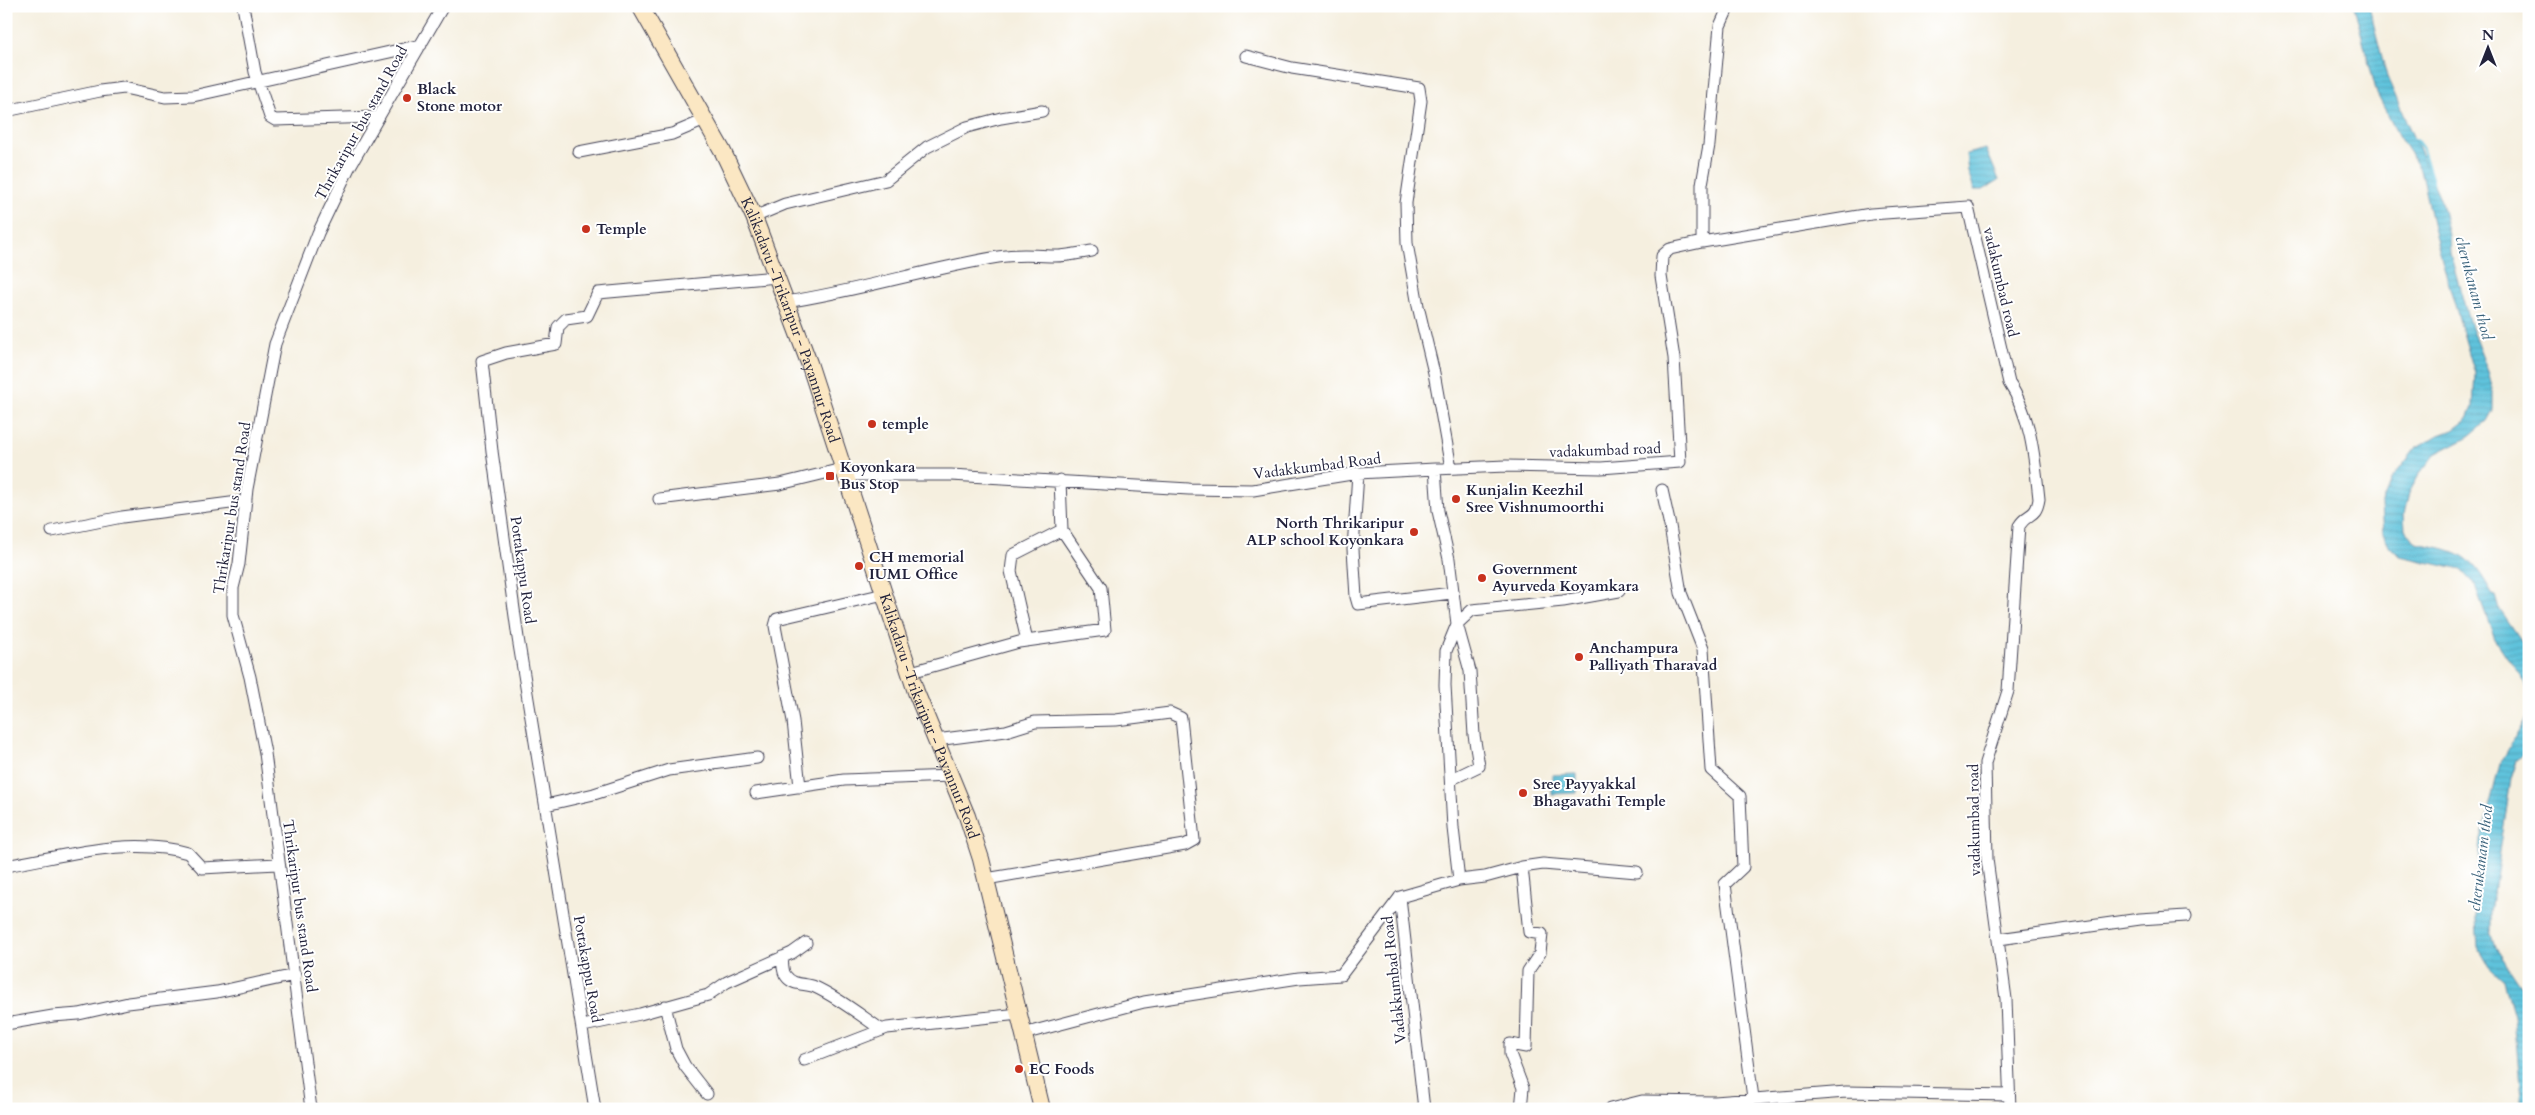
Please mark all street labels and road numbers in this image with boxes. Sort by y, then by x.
street label: Thrikaripur bus stand Road [310,42,412,204]
street label: Kalikadavu -Trikaripur - Payannur Road [736,194,844,445]
street label: vadakumbad road [1979,225,2023,339]
street label: Thrikaripur bus stand Road [209,421,255,595]
street label: vadakumbad road [1549,438,1661,462]
street label: Vadakkumbad Road [1252,448,1382,484]
street label: Pottakappu Road [506,515,540,625]
street label: Kalikadavu -Trikaripur - Payannur Road [875,591,984,841]
street label: vadakumbad road [1963,764,1985,876]
street label: Thrikaripur bus stand Road [278,819,322,994]
street label: Pottakappu Road [569,914,607,1024]
street label: Vadakkumbad Road [1377,915,1411,1045]

